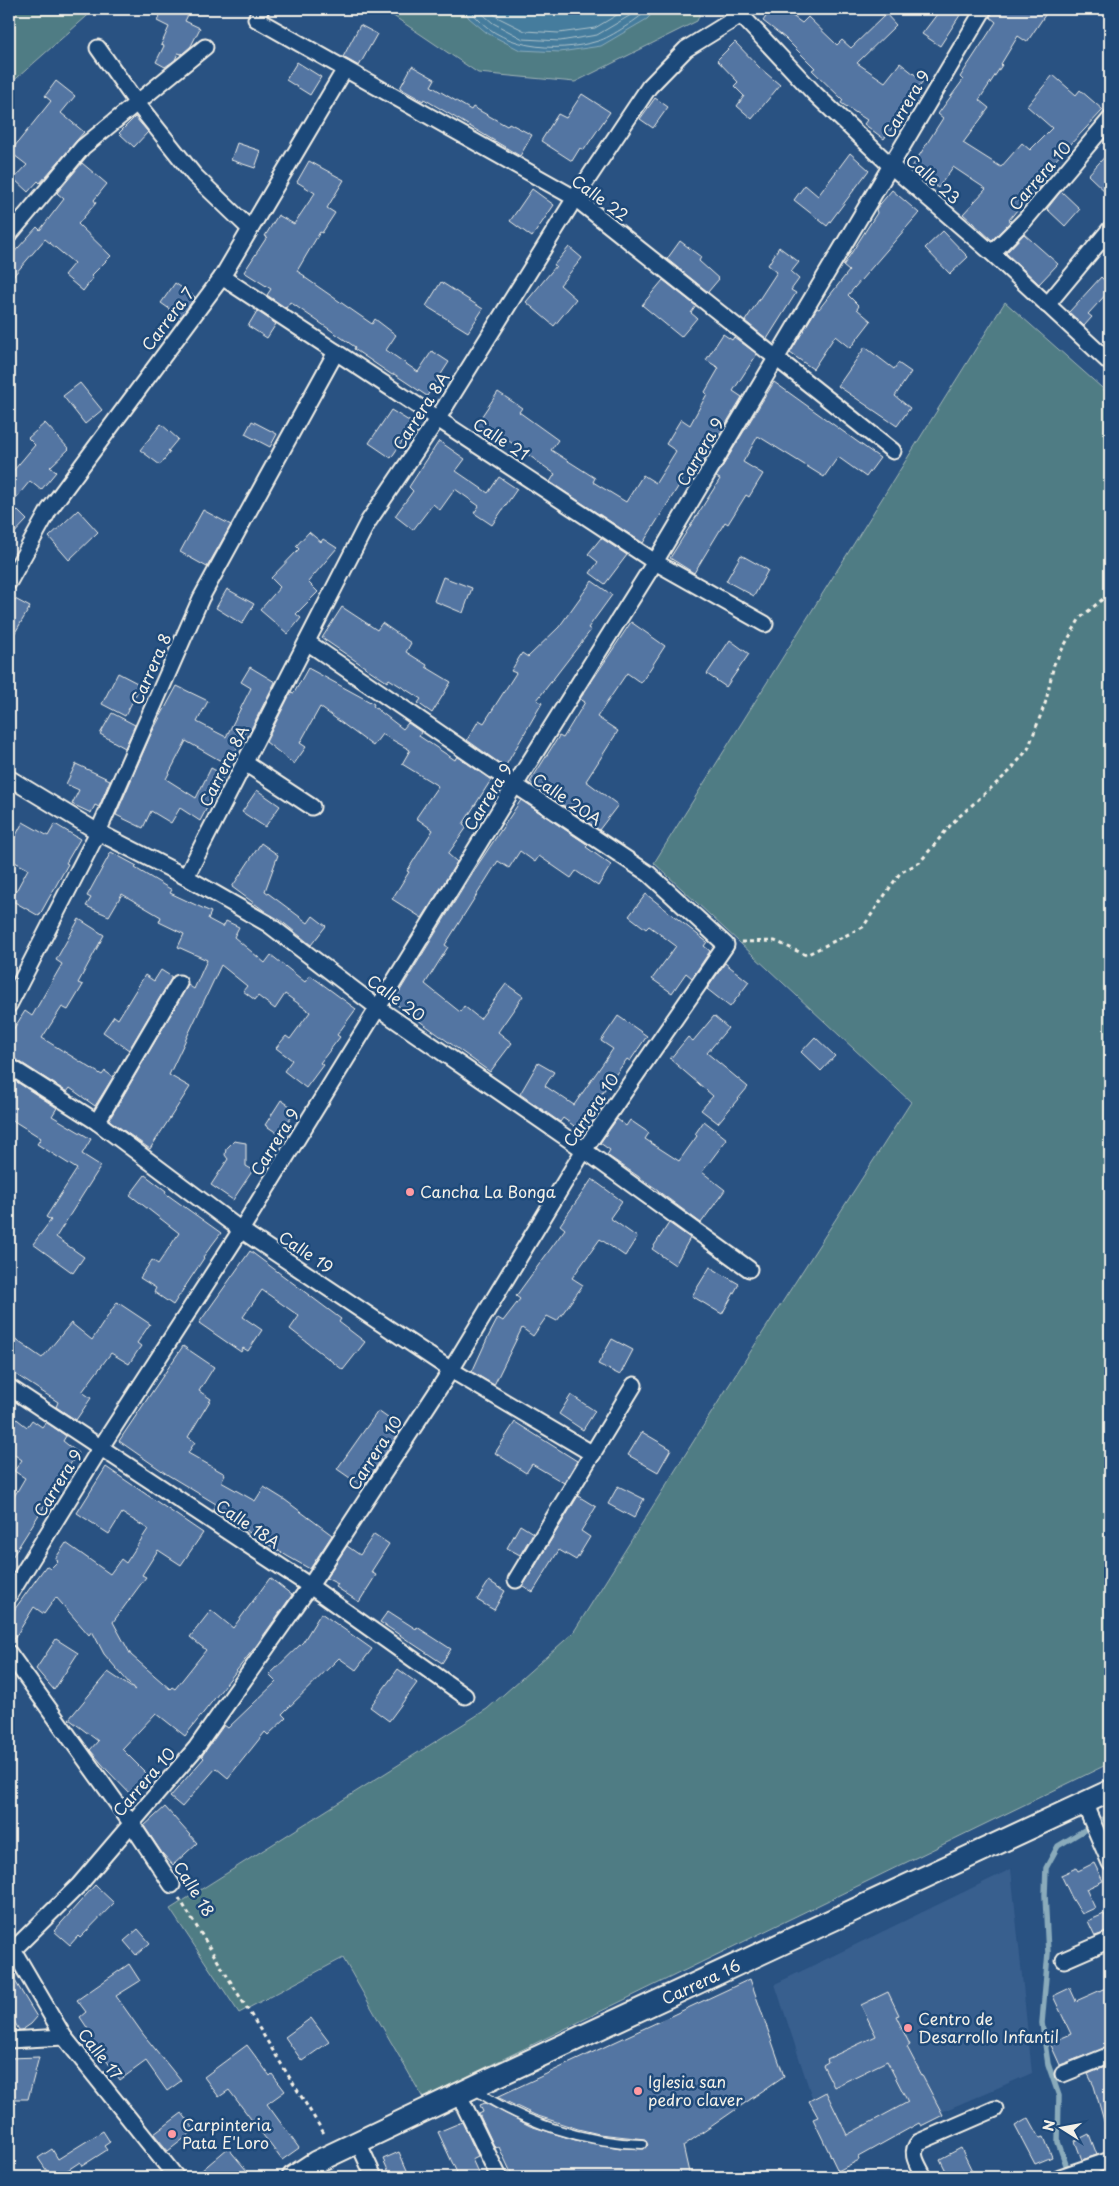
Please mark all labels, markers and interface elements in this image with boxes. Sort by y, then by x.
street label: Carrera 9 [875,65,935,142]
street label: Carrera 10 [1002,135,1076,215]
street label: Calle 23 [901,148,966,209]
street label: Calle 22 [567,168,634,226]
street label: Carrera 7 [135,281,199,355]
street label: Carrera 8A [386,367,454,454]
street label: Calle 21 [469,411,534,465]
street label: Carrera 9 [670,413,728,490]
street label: Carrera 8 [124,629,177,708]
street label: Carrera 8A [192,721,254,810]
street label: Carrera 9 [457,758,517,835]
street label: Calle 20A [528,766,607,830]
street label: Calle 20 [362,968,431,1027]
street label: Carrera 10 [556,1068,624,1151]
street label: Carrera 9 [244,1103,304,1180]
place label: Cancha La Bonga [420,1179,556,1203]
marker: Cancha La Bonga [404,1186,416,1198]
street label: Calle 19 [275,1224,339,1278]
street label: Carrera 10 [341,1410,407,1495]
street label: Carrera 9 [27,1444,87,1521]
street label: Calle 18A [212,1493,285,1553]
street label: Carrera 10 [106,1741,180,1821]
street label: Calle 18 [168,1856,221,1921]
street label: Carrera 16 [657,1952,744,2010]
place label: Centro de Desarrollo Infantil [918,2006,1059,2048]
street label: Calle 17 [73,2022,129,2085]
marker: Centro de Desarrollo Infantil [902,2022,914,2034]
place label: Iglesia san pedro claver [648,2069,743,2111]
marker: Iglesia san pedro claver [632,2085,644,2097]
north arrow [1036,2104,1086,2154]
place label: Carpinteria Pata E'Loro [182,2112,272,2154]
text: N [1037,2118,1060,2133]
marker: Carpinteria Pata E'Loro [166,2128,178,2140]

